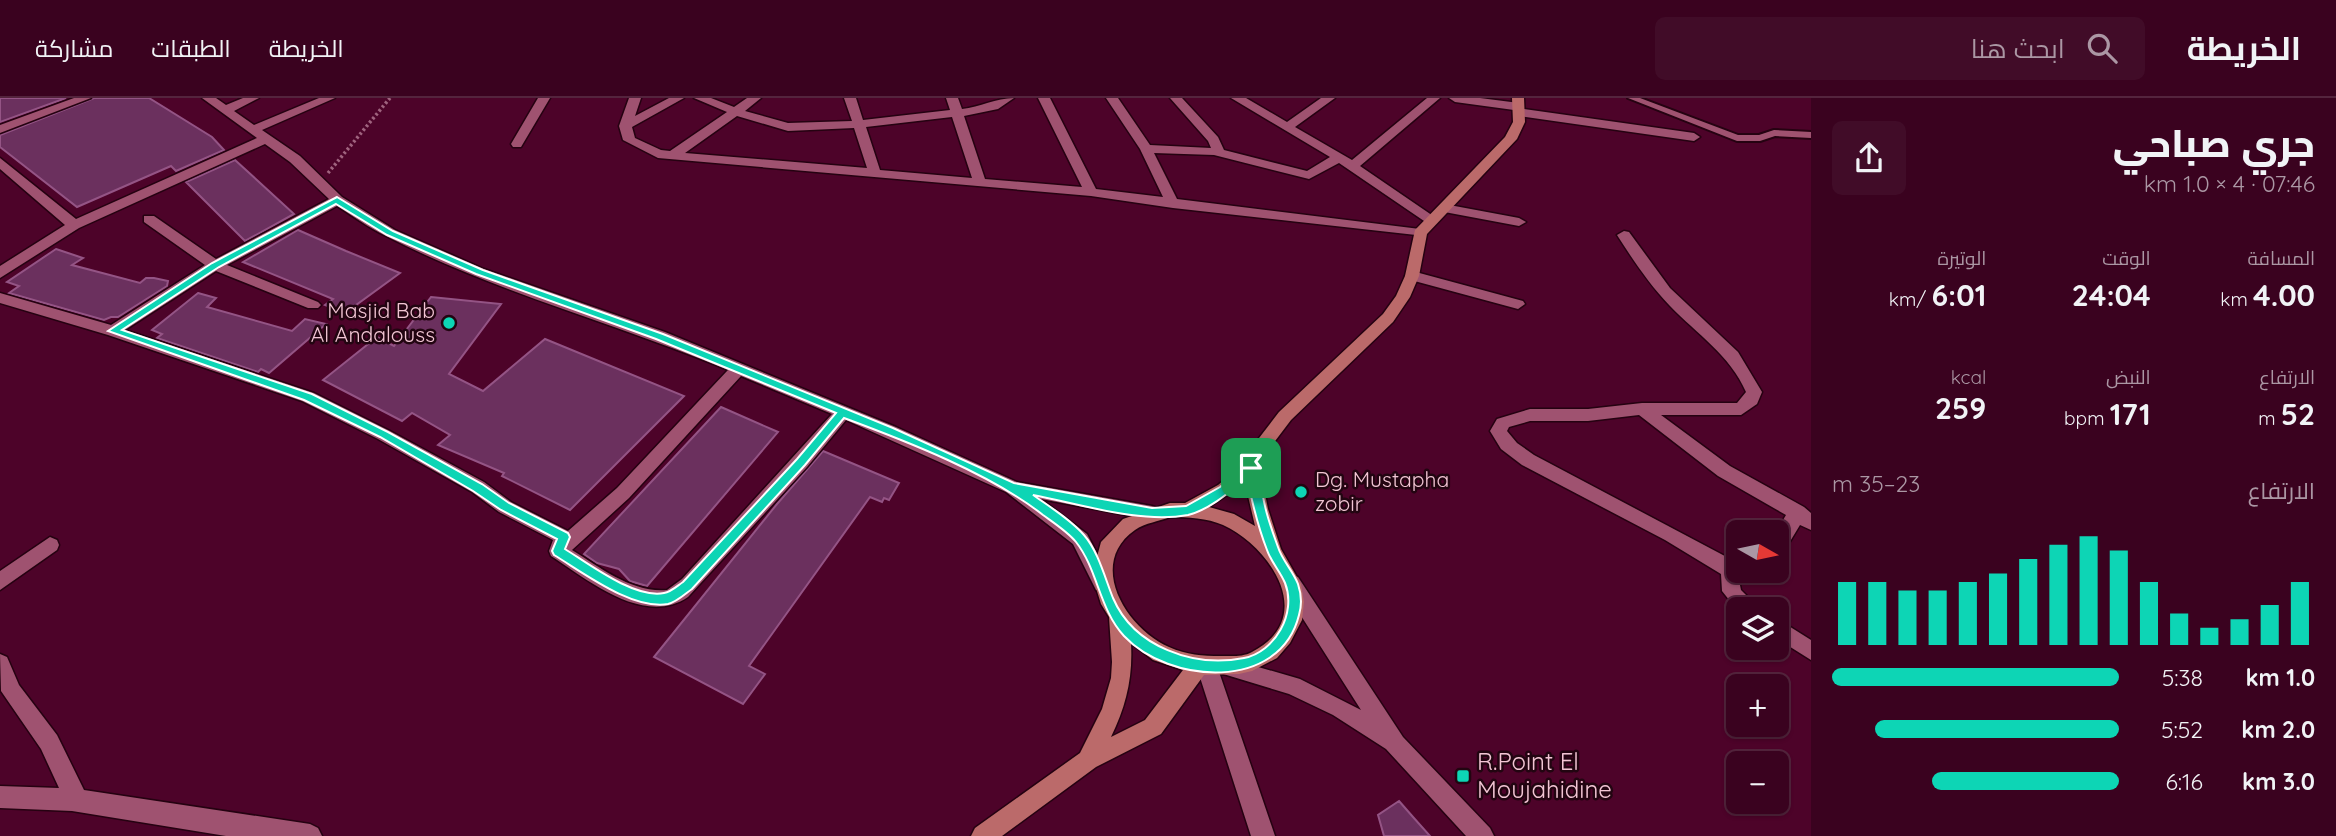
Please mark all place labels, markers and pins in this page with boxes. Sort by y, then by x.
place label: Masjid Bab Al Andalouss [311,297,435,347]
marker: Masjid Bab Al Andalouss [441,315,457,331]
pin [1221,438,1281,498]
place label: Dg. Mustapha zobir [1315,466,1449,516]
marker: Dg. Mustapha zobir [1293,484,1309,500]
place label: R.Point El Moujahidine [1477,746,1612,804]
marker: R.Point El Moujahidine [1455,768,1471,784]

